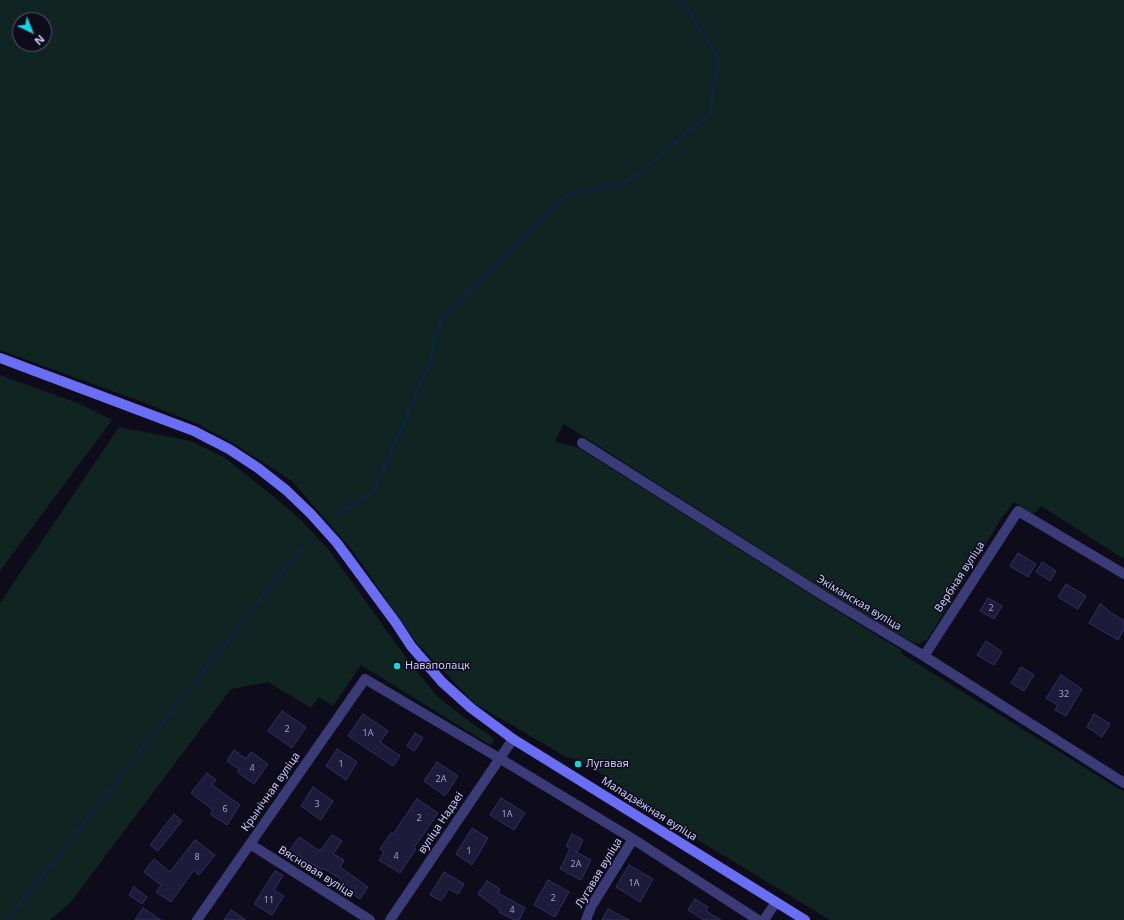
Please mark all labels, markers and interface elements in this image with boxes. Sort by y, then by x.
north arrow [12,12,52,52]
text: N [31,32,48,49]
street label: Вербная вуліца [932,539,988,615]
street label: Экіманская вуліца [814,572,904,634]
house number: 2 [988,603,994,613]
place label: Наваполацк [405,659,470,673]
marker: Наваполацк [392,661,402,671]
house number: 32 [1059,689,1069,699]
house number: 2 [284,724,290,734]
house number: 1А [363,728,373,738]
street label: Крынічная вуліца [239,750,303,834]
place label: Лугавая [586,757,629,771]
house number: 1 [338,759,344,769]
marker: Лугавая [573,759,583,769]
house number: 4 [249,763,255,773]
house number: 2А [436,774,446,784]
street label: Маладзёжная вуліца [599,774,699,844]
street label: вуліца Надзеі [416,790,466,856]
house number: 3 [314,799,320,809]
house number: 6 [222,804,228,814]
house number: 1А [502,809,512,819]
house number: 2 [416,813,422,823]
street label: Лугавая вуліца [573,836,625,910]
street label: Вясновая вуліца [276,843,356,901]
house number: 1 [466,846,472,856]
house number: 4 [393,851,399,861]
house number: 8 [194,852,200,862]
house number: 2А [571,859,581,869]
house number: 1А [629,878,639,888]
house number: 2 [550,893,556,903]
house number: 11 [264,895,274,905]
house number: 4 [509,905,515,915]

